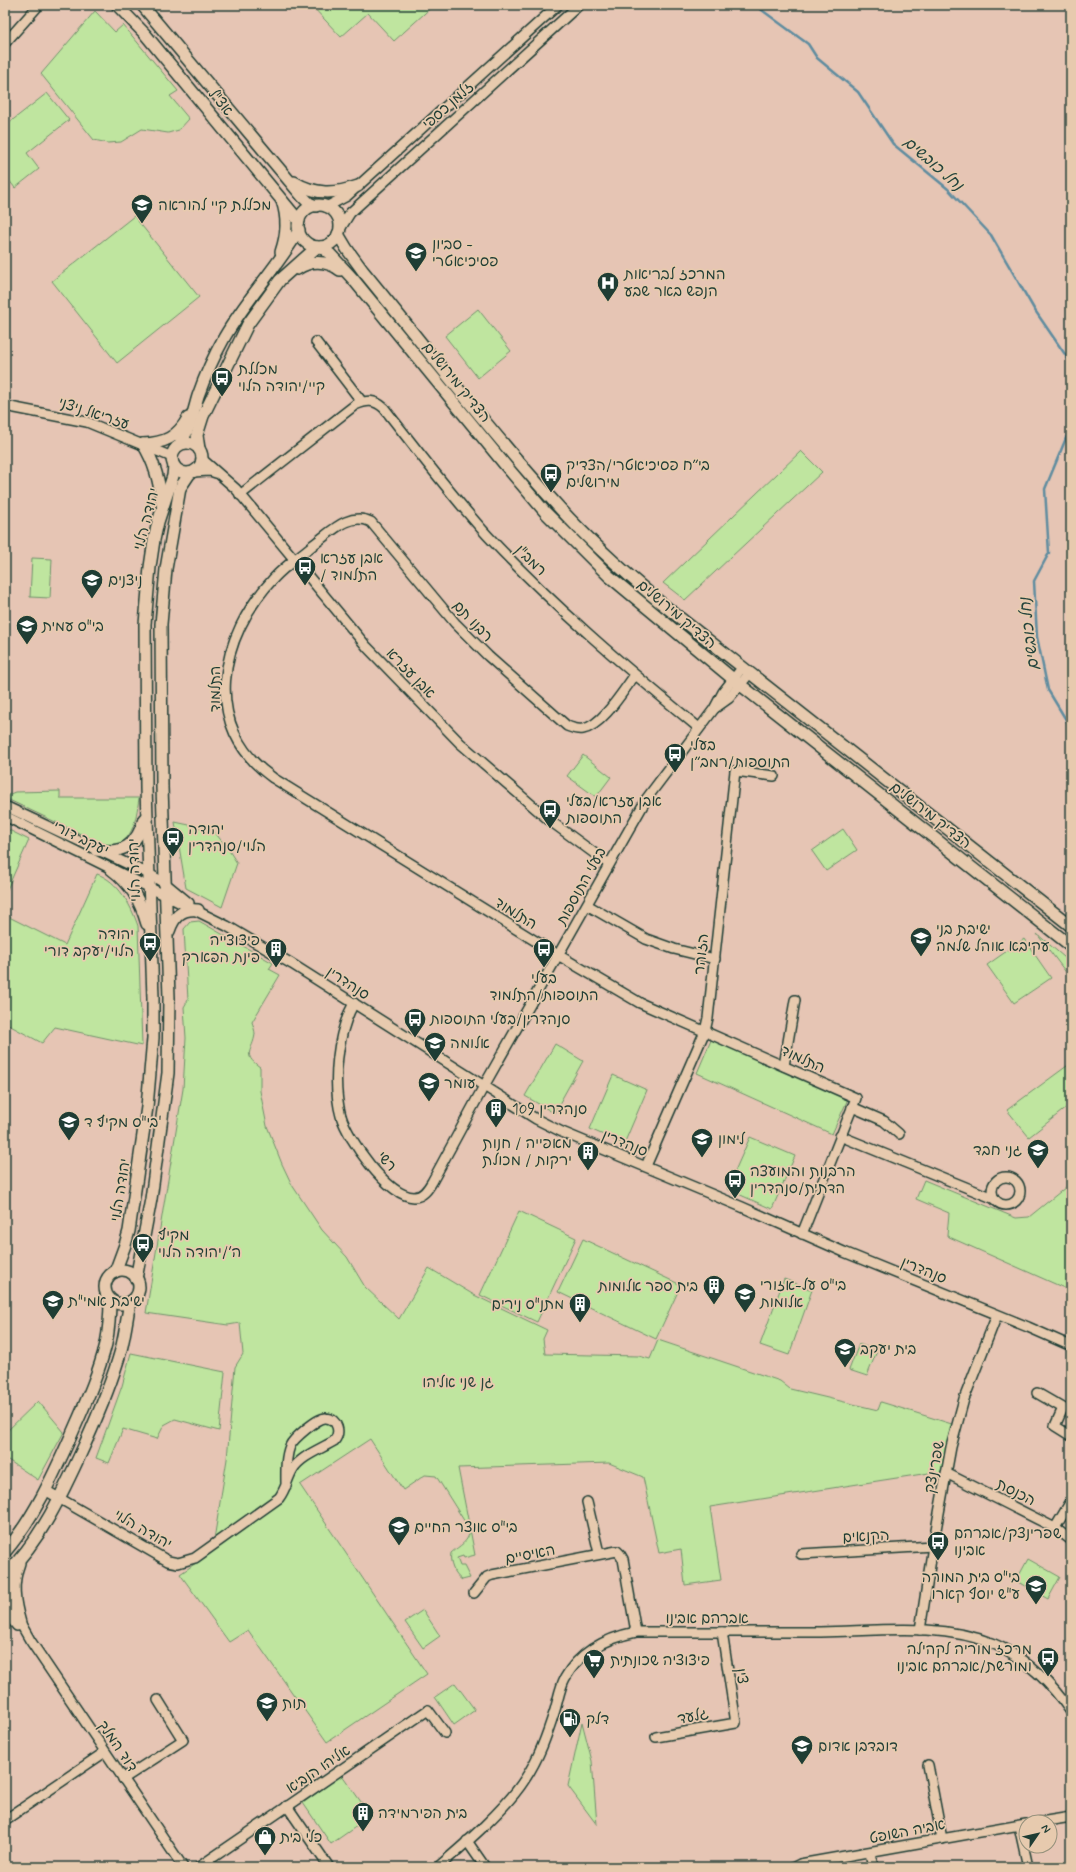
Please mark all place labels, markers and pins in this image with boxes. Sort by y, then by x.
school or university icon: מכללת קיי להוראה [129,192,155,225]
place label: מכללת קיי להוראה [158,196,271,216]
place label: סביון - פסיכיאטרי [432,235,498,272]
school or university icon: סביון - פסיכיאטרי [403,240,429,273]
place label: המרכז לבריאות הנפש באר שבע [623,265,726,302]
hospital icon: המרכז לבריאות הנפש באר שבע [595,270,621,303]
place label: מכללת קיי/יהודה הלוי [237,360,325,397]
bus stop icon: מכללת קיי/יהודה הלוי [209,365,235,398]
place label: בי״ח פסיכיאטרי/הצדיק מירושלים [566,456,710,493]
bus stop icon: בי״ח פסיכיאטרי/הצדיק מירושלים [538,461,564,494]
place label: אבן עזרא / התלמוד [320,549,383,586]
bus stop icon: אבן עזרא / התלמוד [292,554,318,587]
school or university icon: ניצנים [79,567,105,600]
place label: ניצנים [108,571,142,591]
school or university icon: בי"ס עמית [14,613,40,646]
place label: בי"ס עמית [41,617,104,637]
place label: בעלי התוספות/רמב״ן [690,736,790,773]
bus stop icon: בעלי התוספות/רמב״ן [662,741,688,774]
place label: אבן עזרא/בעלי התוספות [565,792,662,829]
bus stop icon: אבן עזרא/בעלי התוספות [537,797,563,830]
place label: יהודה הלוי/סנהדרין [188,820,266,857]
bus stop icon: יהודה הלוי/סנהדרין [160,825,186,858]
place label: ישיבת בני עקיבא אוהל שלמה [936,920,1050,957]
place label: יהודה הלוי/יעקב דורי [44,925,134,962]
school or university icon: ישיבת בני עקיבא אוהל שלמה [908,925,934,958]
bus stop icon: יהודה הלוי/יעקב דורי [137,930,163,963]
place label: פיצוצייה פינת הפארק [181,931,260,968]
building icon: פיצוצייה פינת הפארק [263,936,289,969]
bus stop icon: בעלי התוספות/התלמוד [531,936,557,969]
place label: בעלי התוספות/התלמוד [489,969,599,1006]
bus stop icon: סנהדרין/בעלי התוספות [402,1006,428,1039]
place label: סנהדרין/בעלי התוספות [429,1010,571,1030]
school or university icon: אלומה [422,1030,448,1063]
place label: אלומה [450,1034,490,1054]
school or university icon: עומר [416,1070,442,1103]
place label: עומר [444,1074,476,1094]
building icon: סנהדרין 109 [483,1096,509,1129]
place label: סנהדרין 109 [512,1100,587,1120]
school or university icon: בי"ס מקיף ד' [56,1109,82,1142]
place label: בי"ס מקיף ד' [84,1113,162,1133]
school or university icon: לימון [689,1126,715,1159]
place label: לימון [718,1130,746,1150]
place label: מאפייה / חנות ירקות / מכולת [482,1134,572,1171]
school or university icon: גני חבד [1025,1137,1051,1170]
building icon: מאפייה / חנות ירקות / מכולת [575,1139,601,1172]
place label: גני חבד [973,1141,1022,1161]
place label: הרבנות והמועצה הדתית/סנהדרין [750,1162,855,1199]
bus stop icon: הרבנות והמועצה הדתית/סנהדרין [722,1167,748,1200]
place label: מקיף ה׳/יהודה הלוי [158,1226,241,1263]
bus stop icon: מקיף ה׳/יהודה הלוי [130,1231,156,1264]
building icon: בית ספר אלומות [701,1273,727,1306]
place label: בי"ס על-אזורי אלומות [759,1276,847,1313]
place label: בית ספר אלומות [597,1277,698,1297]
school or university icon: בי"ס על-אזורי אלומות [732,1281,758,1314]
school or university icon: ישיבת אמי"ת [40,1288,66,1321]
building icon: מתנ"ס נירים [567,1291,593,1324]
place label: ישיבת אמי"ת [67,1292,145,1312]
place label: מתנ"ס נירים [492,1295,564,1315]
school or university icon: בית יעקב [832,1336,858,1369]
place label: בית יעקב [860,1340,916,1360]
school or university icon: בי"ס אוצר החיים [386,1514,412,1547]
place label: בי"ס אוצר החיים [414,1518,518,1538]
place label: שפרינצק/אברהם אבינו [954,1524,1062,1561]
bus stop icon: שפרינצק/אברהם אבינו [925,1529,951,1562]
place label: בי"ס בית המורה ע"ש יוסף קארו [922,1568,1020,1605]
school or university icon: בי"ס בית המורה ע"ש יוסף קארו [1023,1573,1049,1606]
place label: מרכז מוריה לקהילה ומורשת/אברהם אבינו [896,1640,1032,1677]
bus stop icon: מרכז מוריה לקהילה ומורשת/אברהם אבינו [1035,1645,1061,1678]
supermarket icon: פיצוציה שכונתית [581,1647,607,1680]
place label: פיצוציה שכונתית [610,1651,710,1671]
school or university icon: תות [254,1690,280,1723]
place label: תות [282,1694,306,1714]
fuel station icon: דלק [557,1706,583,1739]
place label: דלק [586,1710,609,1730]
school or university icon: דובדבן אדום [789,1733,815,1766]
place label: דובדבן אדום [818,1737,898,1757]
building icon: בית הפירמידה [350,1800,376,1833]
place label: בית הפירמידה [378,1804,467,1824]
shop icon: כלי בית [252,1824,278,1857]
place label: כלי בית [279,1828,322,1848]

